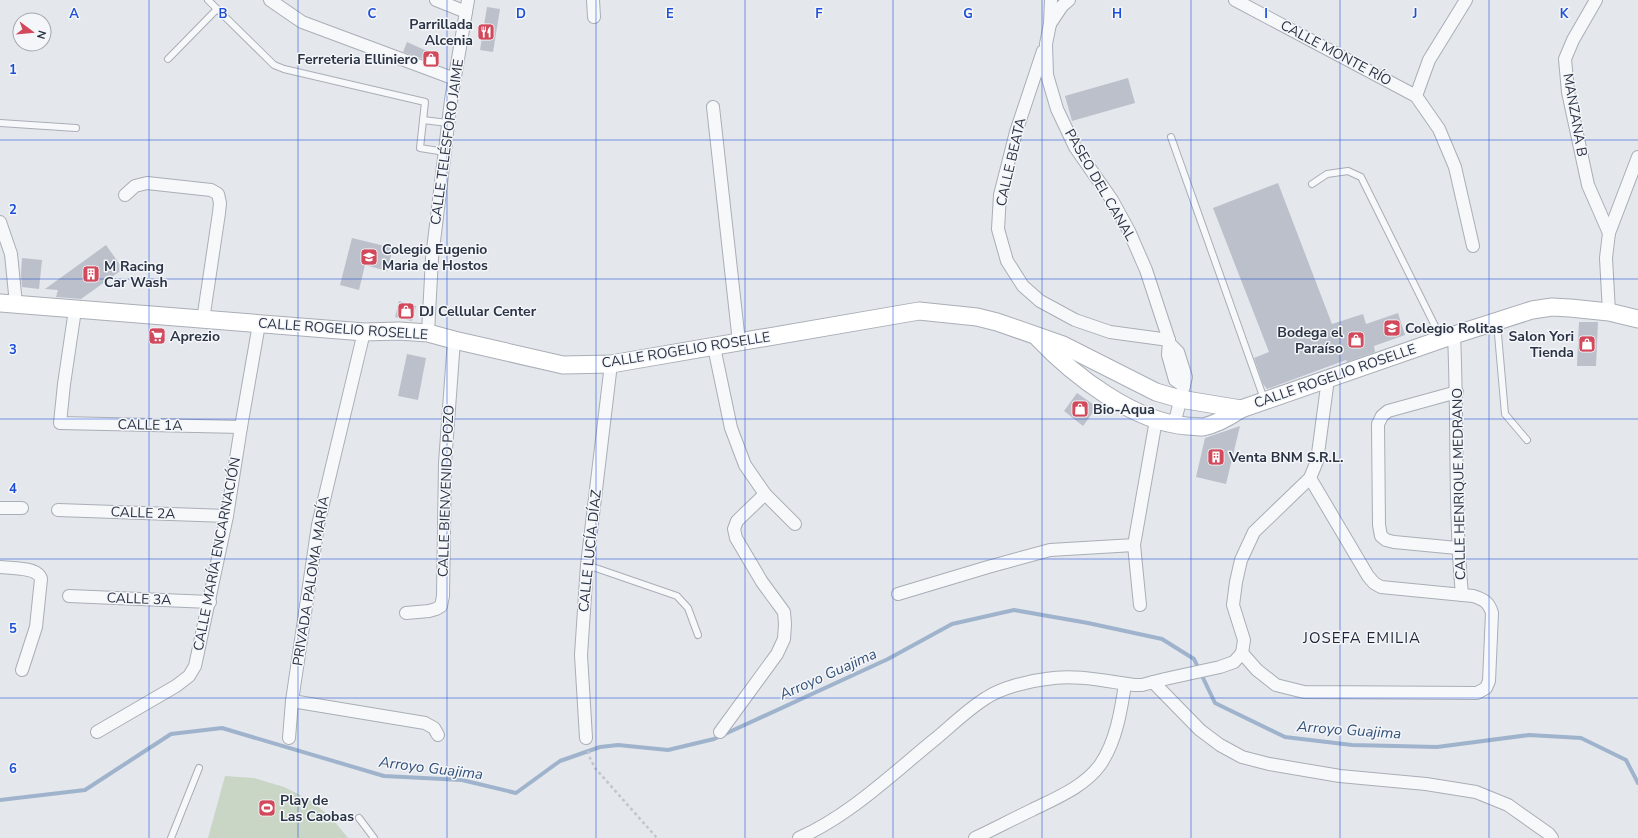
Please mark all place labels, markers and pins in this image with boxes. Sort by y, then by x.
place label: Parrillada Alcenia [409,15,473,50]
restaurant icon: Parrillada Alcenia [476,22,496,42]
shop icon: Ferreteria Elliniero [421,49,441,69]
place label: Ferreteria Elliniero [297,50,418,69]
place label: Colegio Eugenio Maria de Hostos [382,240,488,275]
school or university icon: Colegio Eugenio Maria de Hostos [359,247,379,267]
place label: M Racing Car Wash [104,257,168,292]
building icon: M Racing Car Wash [81,264,101,284]
shop icon: DJ Cellular Center [396,301,416,321]
place label: DJ Cellular Center [419,302,537,321]
school or university icon: Colegio Rolitas [1382,318,1402,338]
place label: Colegio Rolitas [1405,319,1503,338]
place label: Bodega el Paraíso [1277,323,1344,358]
supermarket icon: Aprezio [147,326,167,346]
place label: Aprezio [170,327,220,346]
place label: Salon Yori Tienda [1508,327,1574,362]
shop icon: Bodega el Paraíso [1346,330,1366,350]
shop icon: Salon Yori Tienda [1577,334,1597,354]
shop icon: Bio-Aqua [1070,399,1090,419]
place label: Bio-Aqua [1093,400,1155,419]
building icon: Venta BNM S.R.L. [1206,447,1226,467]
place label: Venta BNM S.R.L. [1228,448,1344,467]
place label: Play de Las Caobas [280,791,354,826]
sports icon: Play de Las Caobas [257,798,277,818]

